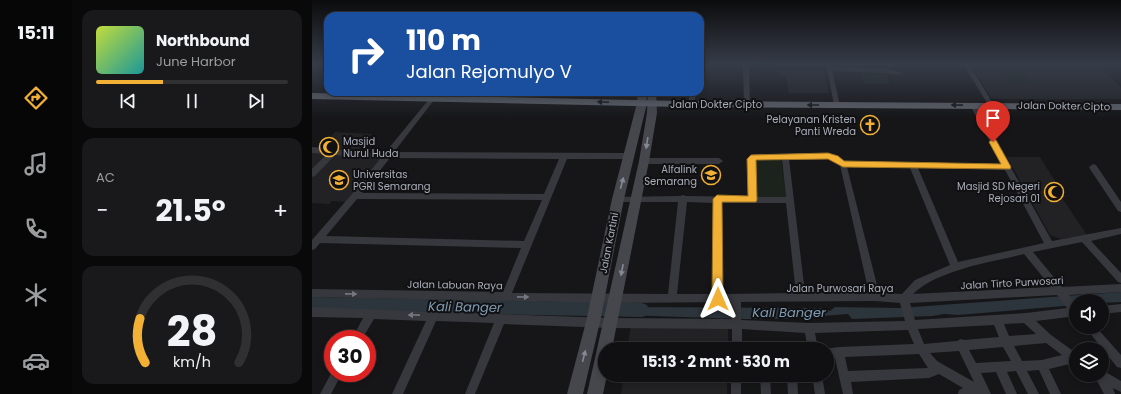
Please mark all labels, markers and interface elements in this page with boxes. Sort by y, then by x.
text: 15:11 [17,20,55,45]
text: 110 m [406,21,481,60]
icon: right [340,28,392,80]
text: Northbound [156,30,250,51]
text: June Harbor [156,52,236,71]
text: Jalan Rejomulyo V [406,59,572,84]
icon: directions [22,84,50,112]
icon: previous [117,90,139,112]
icon: pause [181,90,203,112]
icon: next [245,90,267,112]
street label: Jalan Dokter Cipto [670,97,762,112]
one-way arrow [597,98,609,105]
street label: Jalan Dokter Cipto [1018,98,1110,114]
pin [976,101,1010,142]
one-way arrow [806,102,819,108]
one-way arrow [950,102,963,108]
icon: arrive [982,107,1004,129]
place label: Pelayanan Kristen Panti Wreda [767,112,856,139]
church icon: Pelayanan Kristen Panti Wreda [859,114,881,136]
place label: Masjid Nurul Huda [343,134,399,161]
mosque icon: Masjid Nurul Huda [318,136,340,158]
one-way arrow [644,137,650,149]
icon: music [22,150,50,178]
place label: Alfalink Semarang [644,162,698,189]
school or university icon: Alfalink Semarang [700,164,722,186]
place label: Universitas PGRI Semarang [353,167,431,194]
text: AC [96,168,115,187]
school or university icon: Universitas PGRI Semarang [328,169,350,191]
one-way arrow [619,176,625,188]
place label: Masjid SD Negeri Rejosari 01 [957,179,1040,206]
mosque icon: Masjid SD Negeri Rejosari 01 [1043,181,1065,203]
text: 21.5° [155,189,226,232]
text: − [96,195,108,226]
text: + [273,195,288,226]
street label: Jalan Kartini [596,211,622,275]
icon: phone [22,215,50,243]
one-way arrow [618,264,624,276]
street label: Jalan Tirto Purwosari [960,273,1064,293]
street label: Jalan Labuan Raya [407,277,503,293]
position arrow [697,278,739,320]
icon: climate [22,281,50,309]
street label: Jalan Purwosari Raya [787,281,893,296]
one-way arrow [345,290,357,297]
one-way arrow [517,294,530,300]
map controls [1069,294,1109,382]
button: sound [1069,294,1109,334]
water label: Kali Banger [428,297,503,317]
text: 28 [167,302,217,361]
water label: Kali Banger [752,303,827,322]
one-way arrow [407,312,420,318]
speed limit sign: 30 [324,330,376,382]
button: layers [1069,342,1109,382]
icon: car [22,347,50,375]
one-way arrow [582,350,588,362]
text: 15:13 · 2 mnt · 530 m [642,351,790,372]
text: km/h [173,352,211,372]

